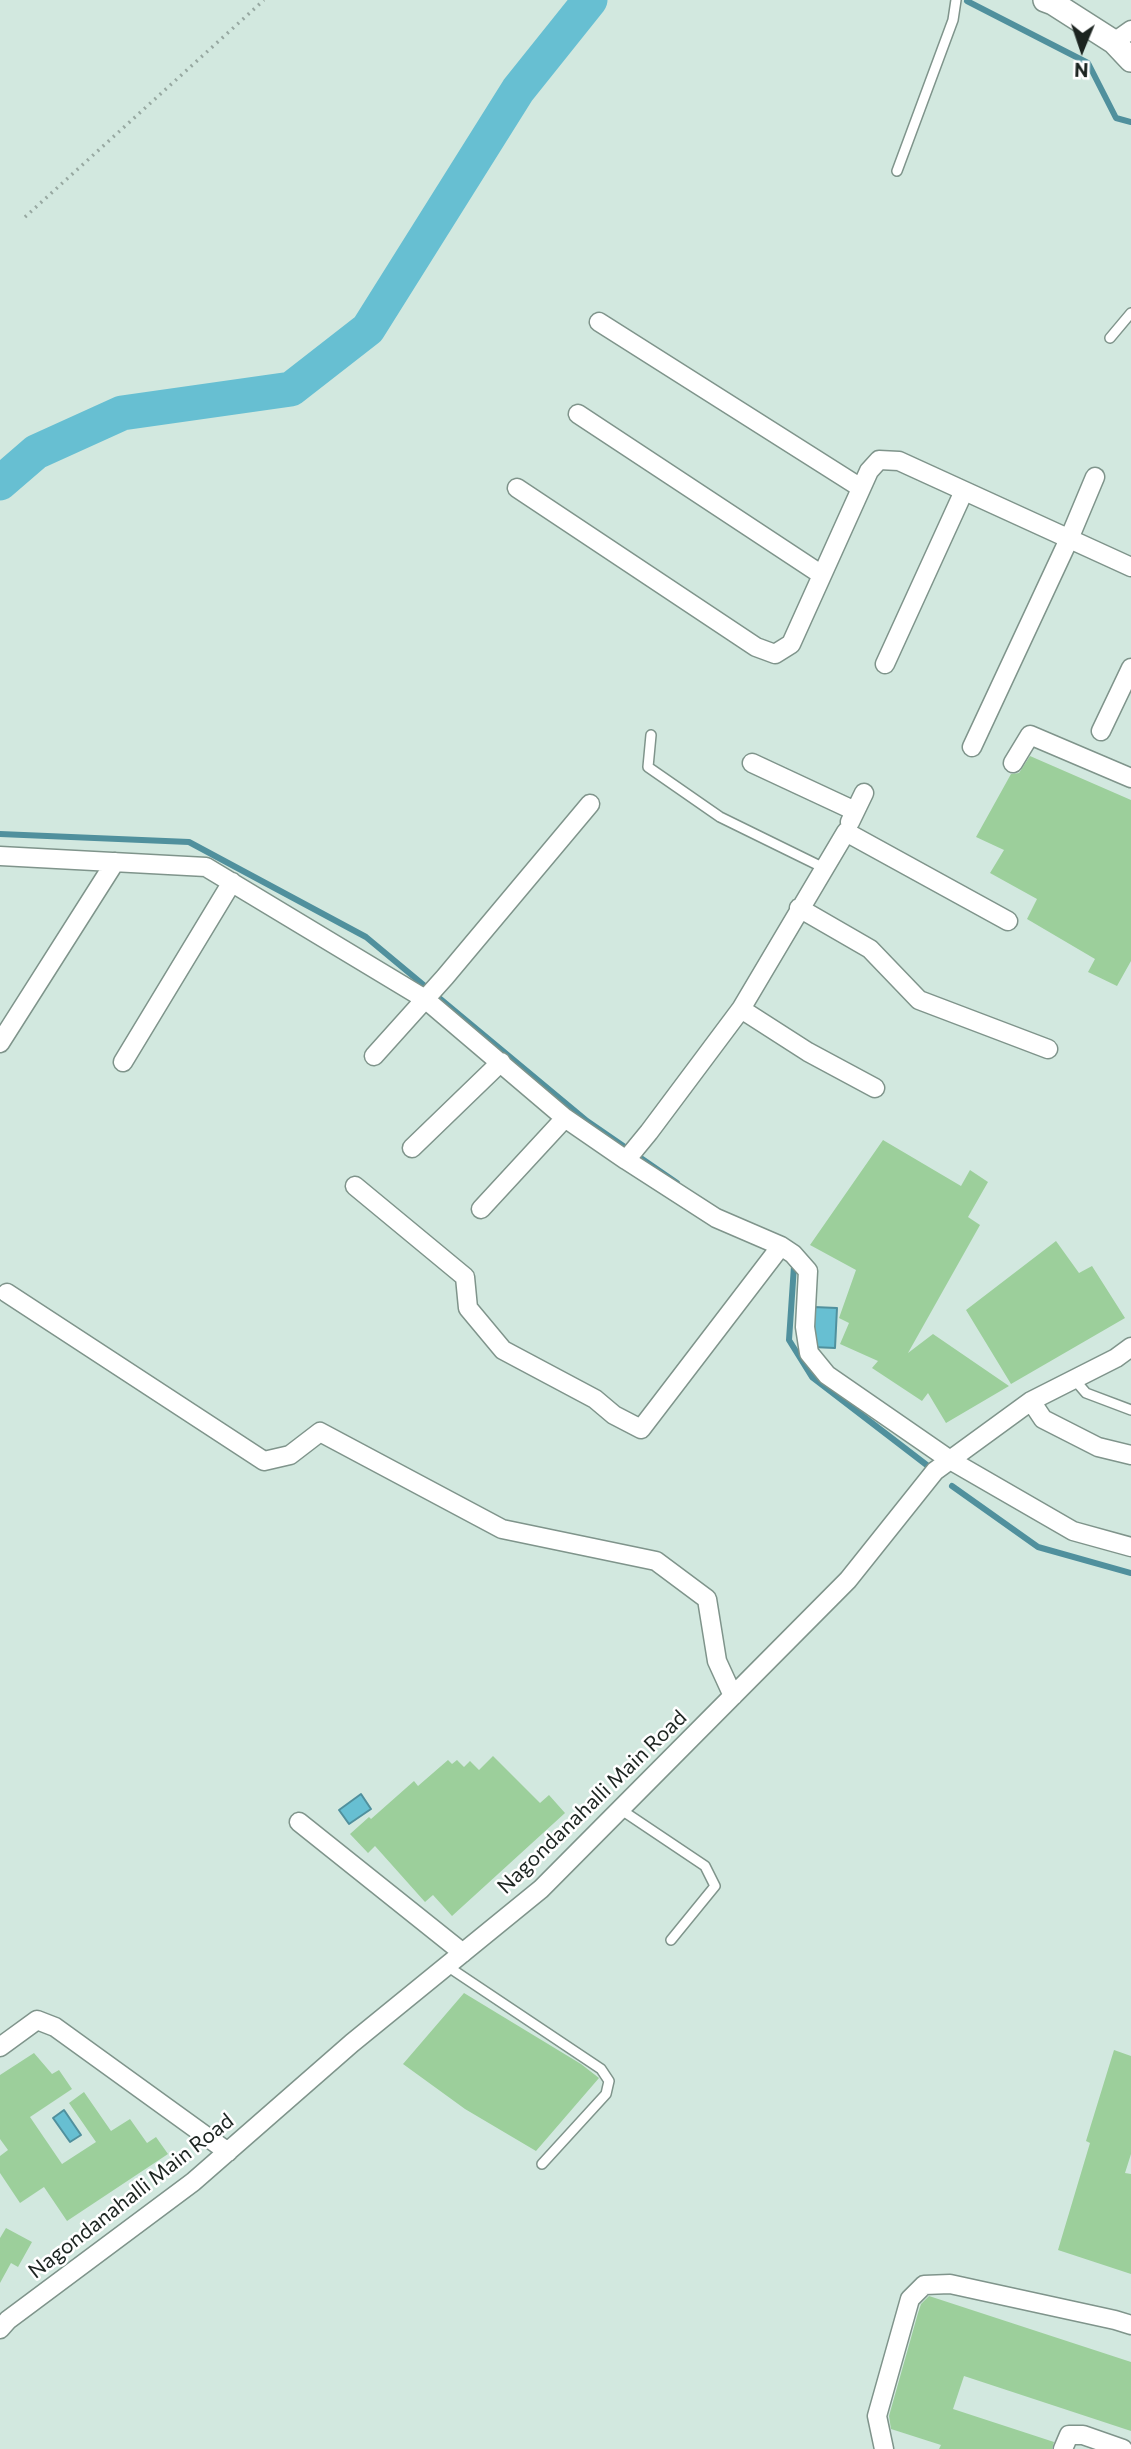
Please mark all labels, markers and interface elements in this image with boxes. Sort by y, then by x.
north arrow [1047,14,1117,84]
text: N [1074,59,1089,82]
street label: Nagondanahalli Main Road [492,1705,692,1899]
street label: Nagondanahalli Main Road [23,2108,239,2284]

